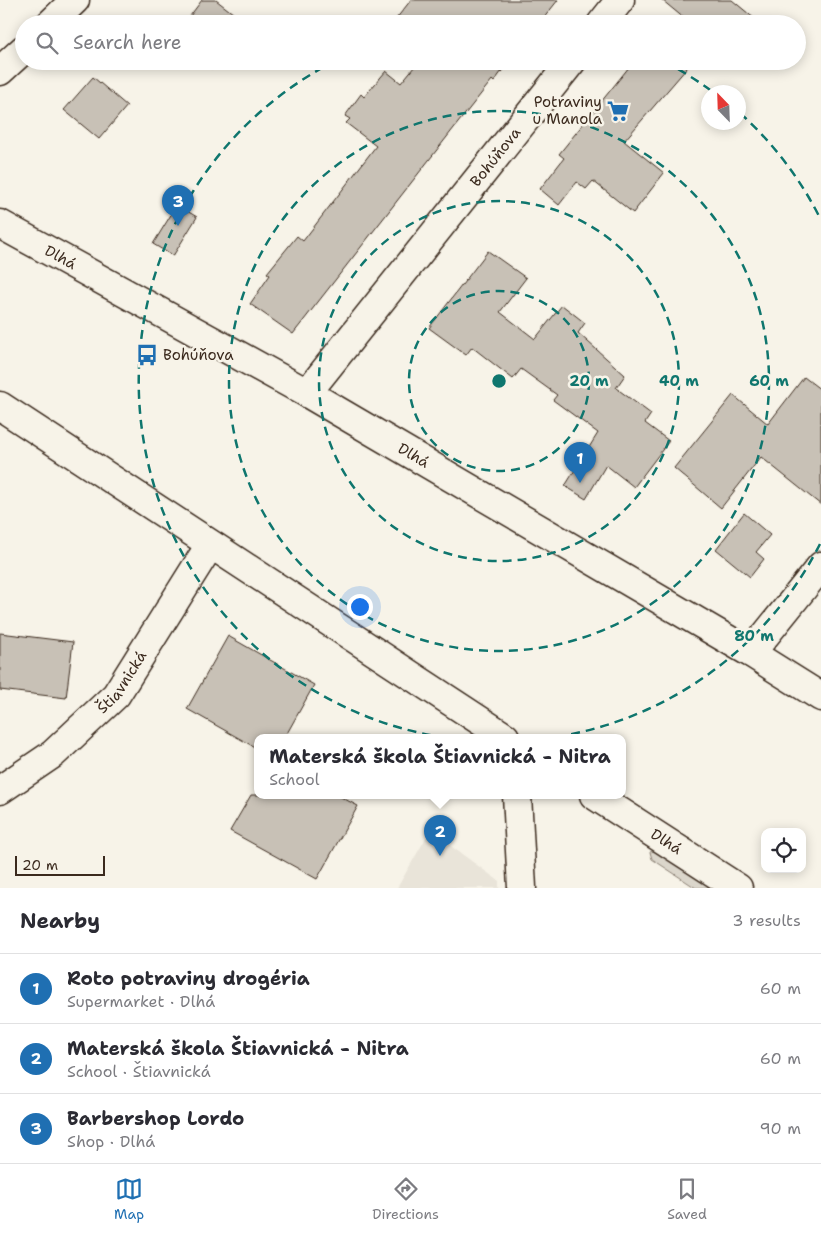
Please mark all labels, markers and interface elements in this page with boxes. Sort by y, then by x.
search box [15,15,806,70]
icon: search [33,29,61,57]
text: Search here [73,30,182,55]
north arrow [701,85,746,130]
place label: Potraviny u Manola [533,92,603,129]
supermarket icon: Potraviny u Manola [605,98,631,124]
street label: Bohúňova [466,123,526,191]
pin: 3 [162,185,194,226]
street label: Dlhá [41,241,80,274]
bus stop icon: Bohúňova [134,342,160,368]
place label: Bohúňova [163,345,234,365]
text: 20 m [569,371,609,391]
text: 40 m [659,371,699,391]
text: 60 m [749,371,789,391]
centre of rings [490,372,508,390]
street label: Dlhá [394,438,434,473]
pin: 1 [564,442,596,483]
your location [347,594,373,620]
text: 80 m [734,626,774,646]
street label: Štiavnická [92,647,151,718]
popup [254,734,626,799]
text: Materská škola Štiavnická - Nitra [269,744,611,769]
text: School [269,769,320,790]
pin: 2 [424,815,456,856]
street label: Dlhá [647,824,686,859]
map controls [761,828,806,873]
button: locate [761,828,806,873]
scale bar [15,853,105,876]
text: 20 m [22,856,58,874]
text: Nearby [20,907,100,935]
text: 3 results [732,910,801,931]
text: Roto potraviny drogéria [67,966,310,991]
text: 1 [32,978,40,999]
text: 60 m [760,978,801,999]
text: Supermarket · Dlhá [67,991,215,1012]
text: Materská škola Štiavnická - Nitra [67,1036,409,1061]
text: 2 [30,1048,42,1069]
text: 60 m [760,1048,801,1069]
text: School · Štiavnická [67,1061,211,1082]
text: Barbershop Lordo [67,1106,244,1131]
text: 3 [30,1118,42,1139]
text: 90 m [760,1118,801,1139]
text: Shop · Dlhá [67,1131,155,1152]
tab: Map [114,1175,144,1223]
tab: Directions [372,1175,439,1223]
tab: Saved [667,1175,707,1223]

